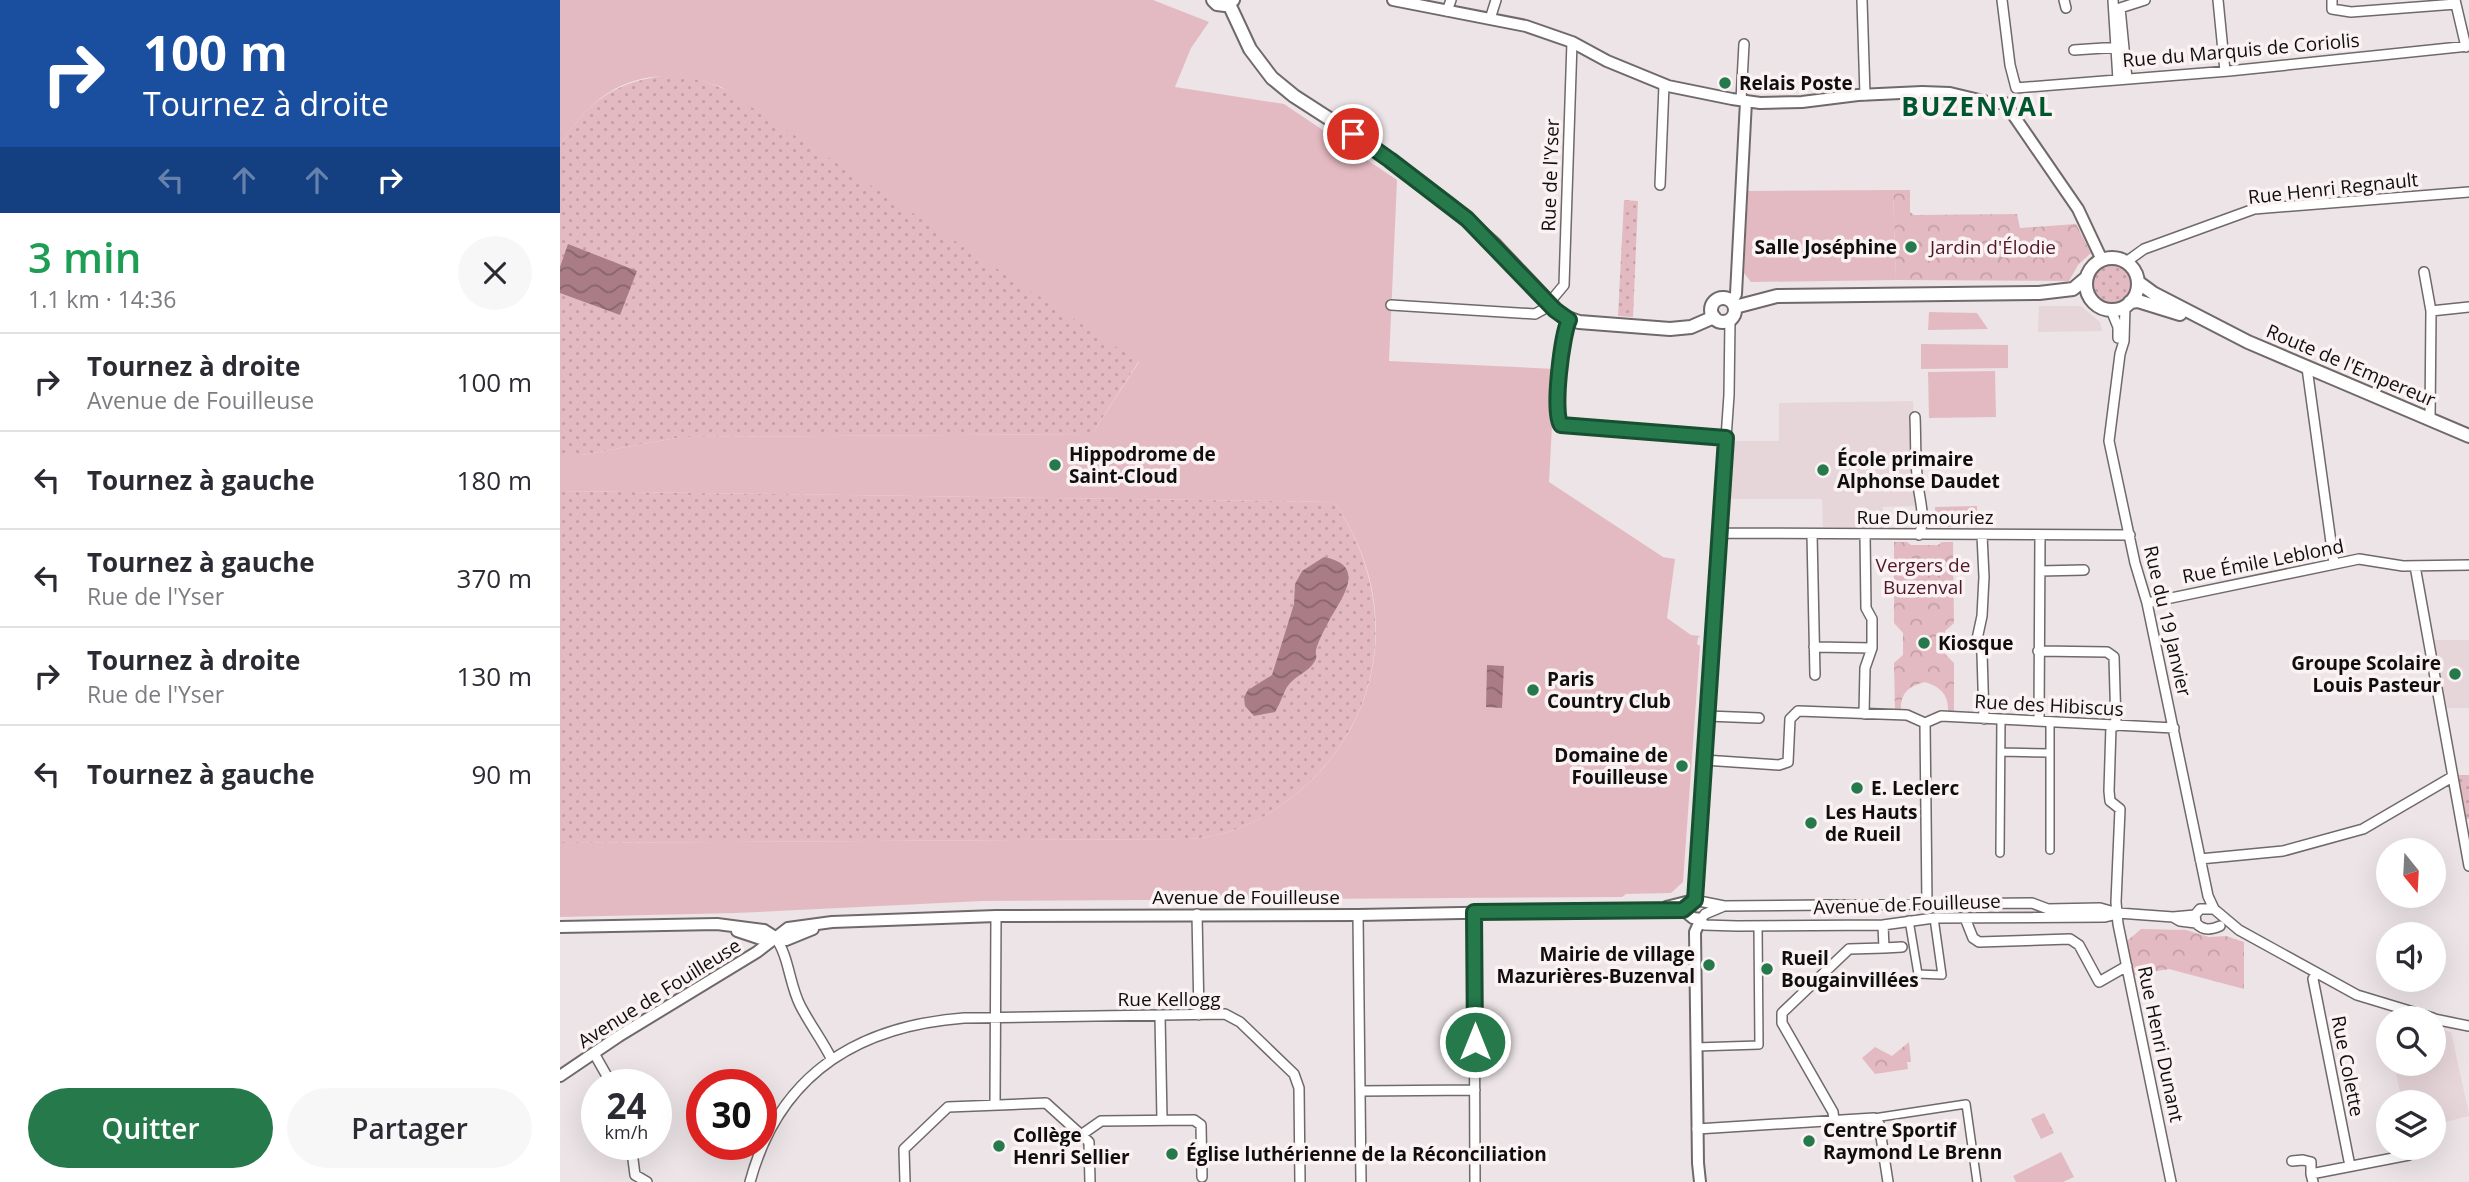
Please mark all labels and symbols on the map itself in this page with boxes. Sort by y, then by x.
street label: Rue du Marquis de Coriolis [2121,27,2361,73]
place label: Relais Poste [1739,70,1853,96]
marker: Relais Poste [1717,75,1733,91]
district label: BUZENVAL [1901,88,2055,124]
pin [1323,104,1383,164]
street label: Rue de l'Yser [1535,118,1565,232]
street label: Rue Henri Regnault [2247,166,2420,210]
place label: Salle Joséphine [1755,234,1897,260]
park label: Jardin d'Élodie [1928,234,2056,260]
marker: Salle Joséphine [1903,239,1919,255]
street label: Route de l'Empereur [2262,318,2440,413]
place label: Hippodrome de Saint-Cloud [1069,441,1216,489]
place label: École primaire Alphonse Daudet [1837,446,2000,494]
marker: Hippodrome de Saint-Cloud [1047,457,1063,473]
marker: École primaire Alphonse Daudet [1815,462,1831,478]
street label: Rue Dumouriez [1856,504,1994,530]
street label: Rue Émile Leblond [2180,533,2346,589]
street label: Rue du 19 Janvier [2138,543,2198,699]
park label: Vergers de Buzenval [1876,552,1970,600]
place label: Kiosque [1938,630,2013,656]
marker: Kiosque [1916,635,1932,651]
place label: Groupe Scolaire Louis Pasteur [2291,650,2441,698]
place label: Paris Country Club [1547,666,1671,714]
marker: Groupe Scolaire Louis Pasteur [2447,666,2463,682]
marker: Paris Country Club [1525,682,1541,698]
street label: Rue des Hibiscus [1974,688,2124,722]
place label: Domaine de Fouilleuse [1554,742,1668,790]
marker: Domaine de Fouilleuse [1674,758,1690,774]
place label: E. Leclerc [1871,775,1959,801]
marker: E. Leclerc [1849,780,1865,796]
place label: Les Hauts de Rueil [1825,799,1918,847]
marker: Les Hauts de Rueil [1803,815,1819,831]
north arrow [2376,838,2446,908]
street label: Avenue de Fouilleuse [1152,884,1340,910]
street label: Avenue de Fouilleuse [1813,888,2001,920]
street label: Avenue de Fouilleuse [573,932,745,1054]
place label: Mairie de village Mazurières-Buzenval [1496,941,1695,989]
place label: Rueil Bougainvillées [1781,945,1919,993]
marker: Mairie de village Mazurières-Buzenval [1701,957,1717,973]
marker: Rueil Bougainvillées [1759,961,1775,977]
street label: Rue Henri Dunant [2132,964,2190,1125]
street label: Rue Kellogg [1118,986,1220,1012]
position arrow [1438,1005,1512,1079]
street label: Rue Colette [2326,1013,2370,1119]
speed limit sign: 30 [686,1069,777,1160]
place label: Centre Sportif Raymond Le Brenn [1823,1117,2002,1165]
place label: Collège Henri Sellier [1013,1122,1130,1170]
marker: Centre Sportif Raymond Le Brenn [1801,1133,1817,1149]
marker: Collège Henri Sellier [991,1138,1007,1154]
place label: Église luthérienne de la Réconciliation [1186,1141,1547,1167]
marker: Église luthérienne de la Réconciliation [1164,1146,1180,1162]

